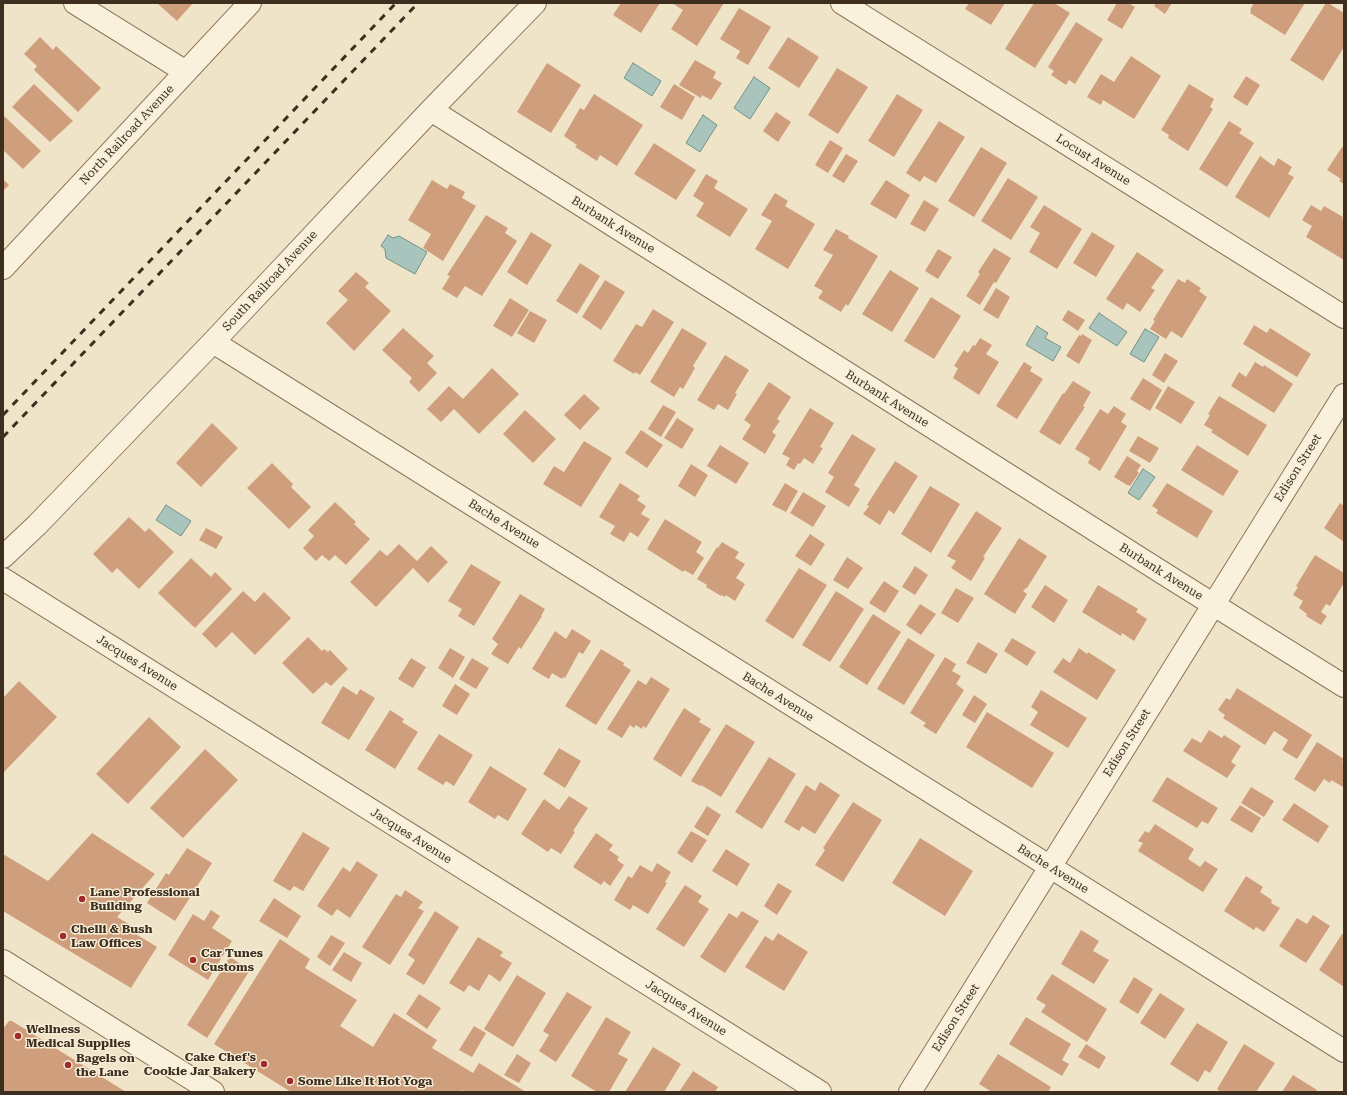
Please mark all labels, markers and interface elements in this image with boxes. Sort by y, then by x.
street label: North Railroad Avenue [77,82,177,188]
street label: Locust Avenue [1053,131,1133,189]
street label: Burbank Avenue [569,194,657,256]
street label: South Railroad Avenue [220,228,320,334]
street label: Burbank Avenue [843,368,931,430]
street label: Edison Street [1271,431,1325,505]
street label: Bache Avenue [466,496,542,552]
street label: Burbank Avenue [1117,541,1205,603]
street label: Jacques Avenue [94,632,180,694]
street label: Bache Avenue [740,669,816,725]
street label: Edison Street [1100,706,1154,780]
street label: Jacques Avenue [368,805,454,867]
street label: Bache Avenue [1015,841,1091,897]
place label: Lane Professional Building [90,885,200,913]
marker: Lane Professional Building [77,894,87,904]
place label: Chelli & Bush Law Offices [71,922,152,950]
marker: Chelli & Bush Law Offices [58,931,68,941]
place label: Car Tunes Customs [201,946,263,974]
marker: Car Tunes Customs [188,955,198,965]
street label: Jacques Avenue [643,977,729,1039]
street label: Edison Street [929,981,983,1055]
place label: Wellness Medical Supplies [26,1022,130,1050]
marker: Wellness Medical Supplies [13,1031,23,1041]
place label: Cake Chef's Cookie Jar Bakery [144,1050,256,1078]
place label: Bagels on the Lane [76,1051,135,1079]
marker: Cake Chef's Cookie Jar Bakery [259,1059,269,1069]
marker: Bagels on the Lane [63,1060,73,1070]
place label: Some Like It Hot Yoga [298,1074,432,1088]
marker: Some Like It Hot Yoga [285,1076,295,1086]

